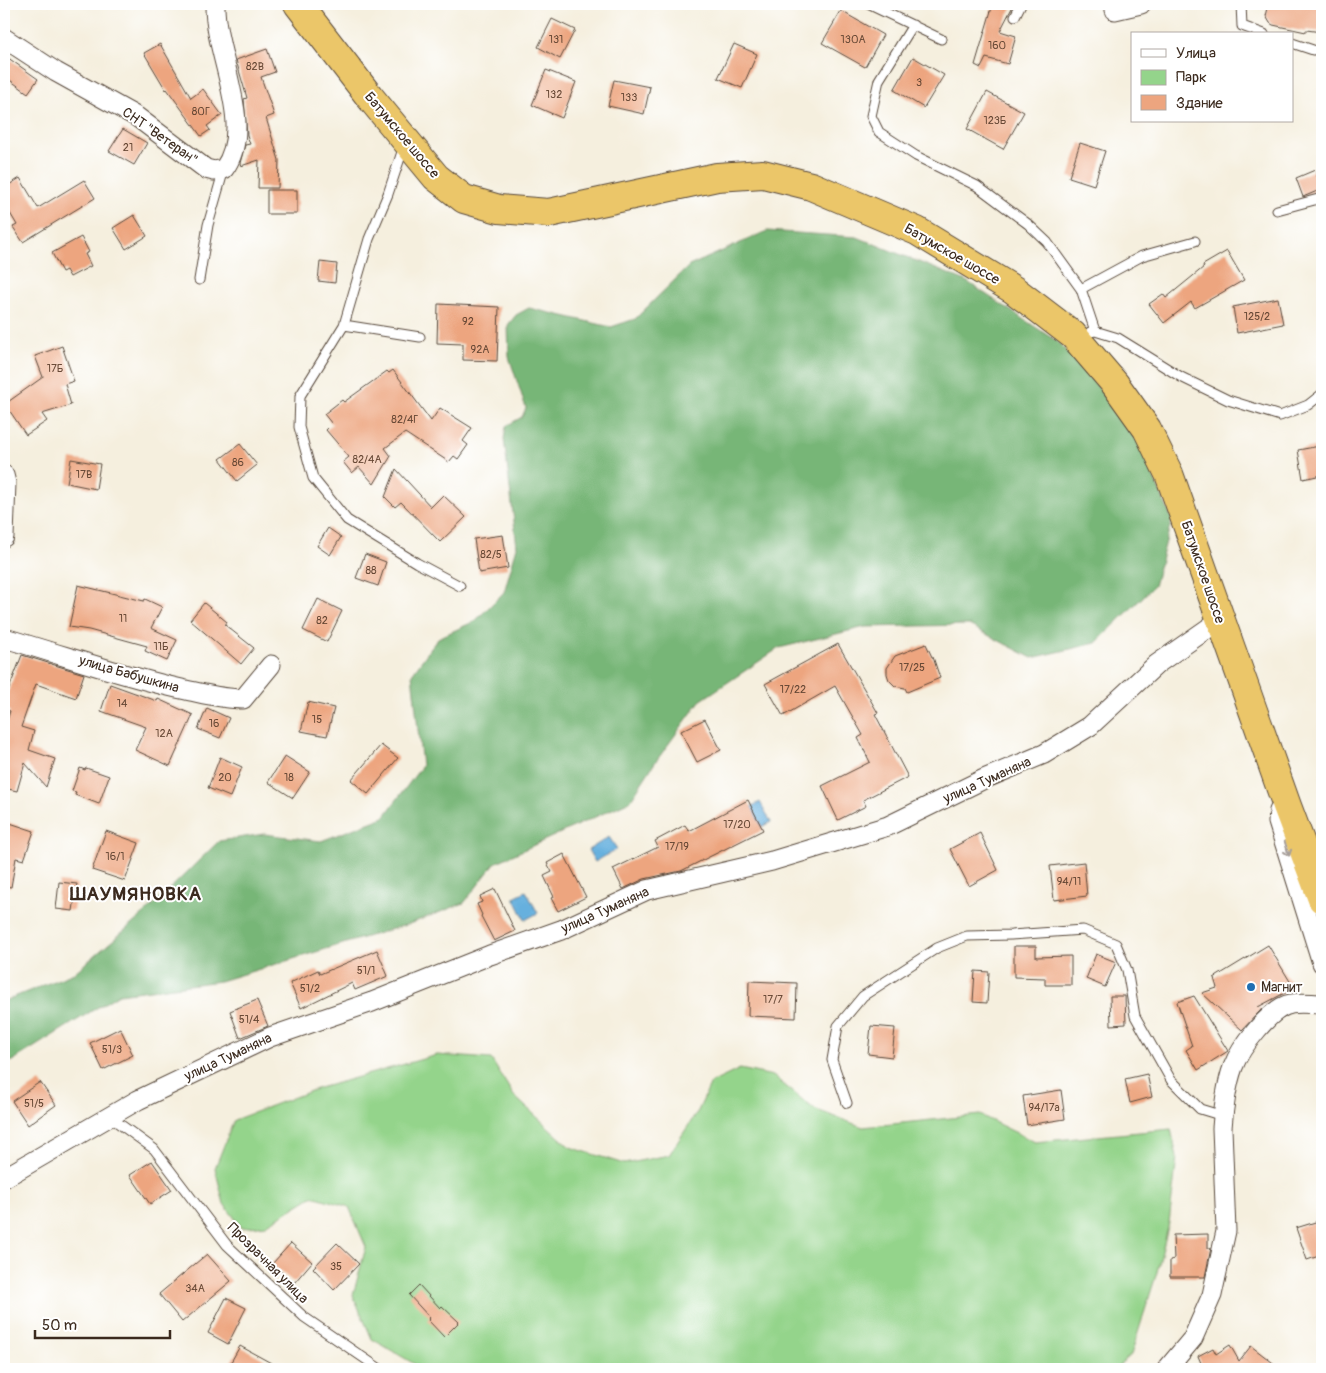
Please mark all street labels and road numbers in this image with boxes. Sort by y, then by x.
street label: Батумское шоссе [361,88,443,182]
street label: СНТ "Ветеран" [119,104,201,168]
street label: Батумское шоссе [901,220,1003,288]
street label: Батумское шоссе [1177,518,1229,626]
street label: улица Бабушкина [76,651,181,696]
street label: улица Туманяна [939,753,1034,807]
street label: улица Туманяна [557,883,652,937]
street label: улица Туманяна [181,1029,274,1085]
street label: Прозрачная улица [224,1219,312,1307]

